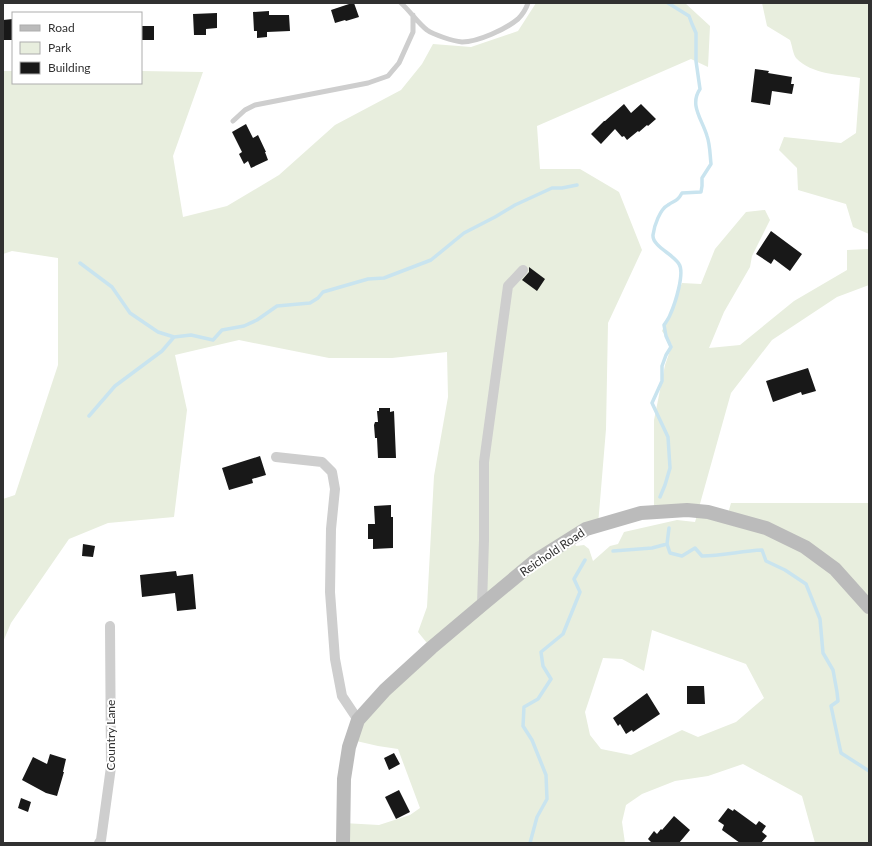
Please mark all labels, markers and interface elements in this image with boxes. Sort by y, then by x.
legend [12,12,142,84]
text: Road [48,20,75,35]
text: Park [48,40,72,55]
text: Building [48,60,91,75]
street label: Reichold Road [517,525,587,579]
street label: Country Lane [103,700,118,770]

